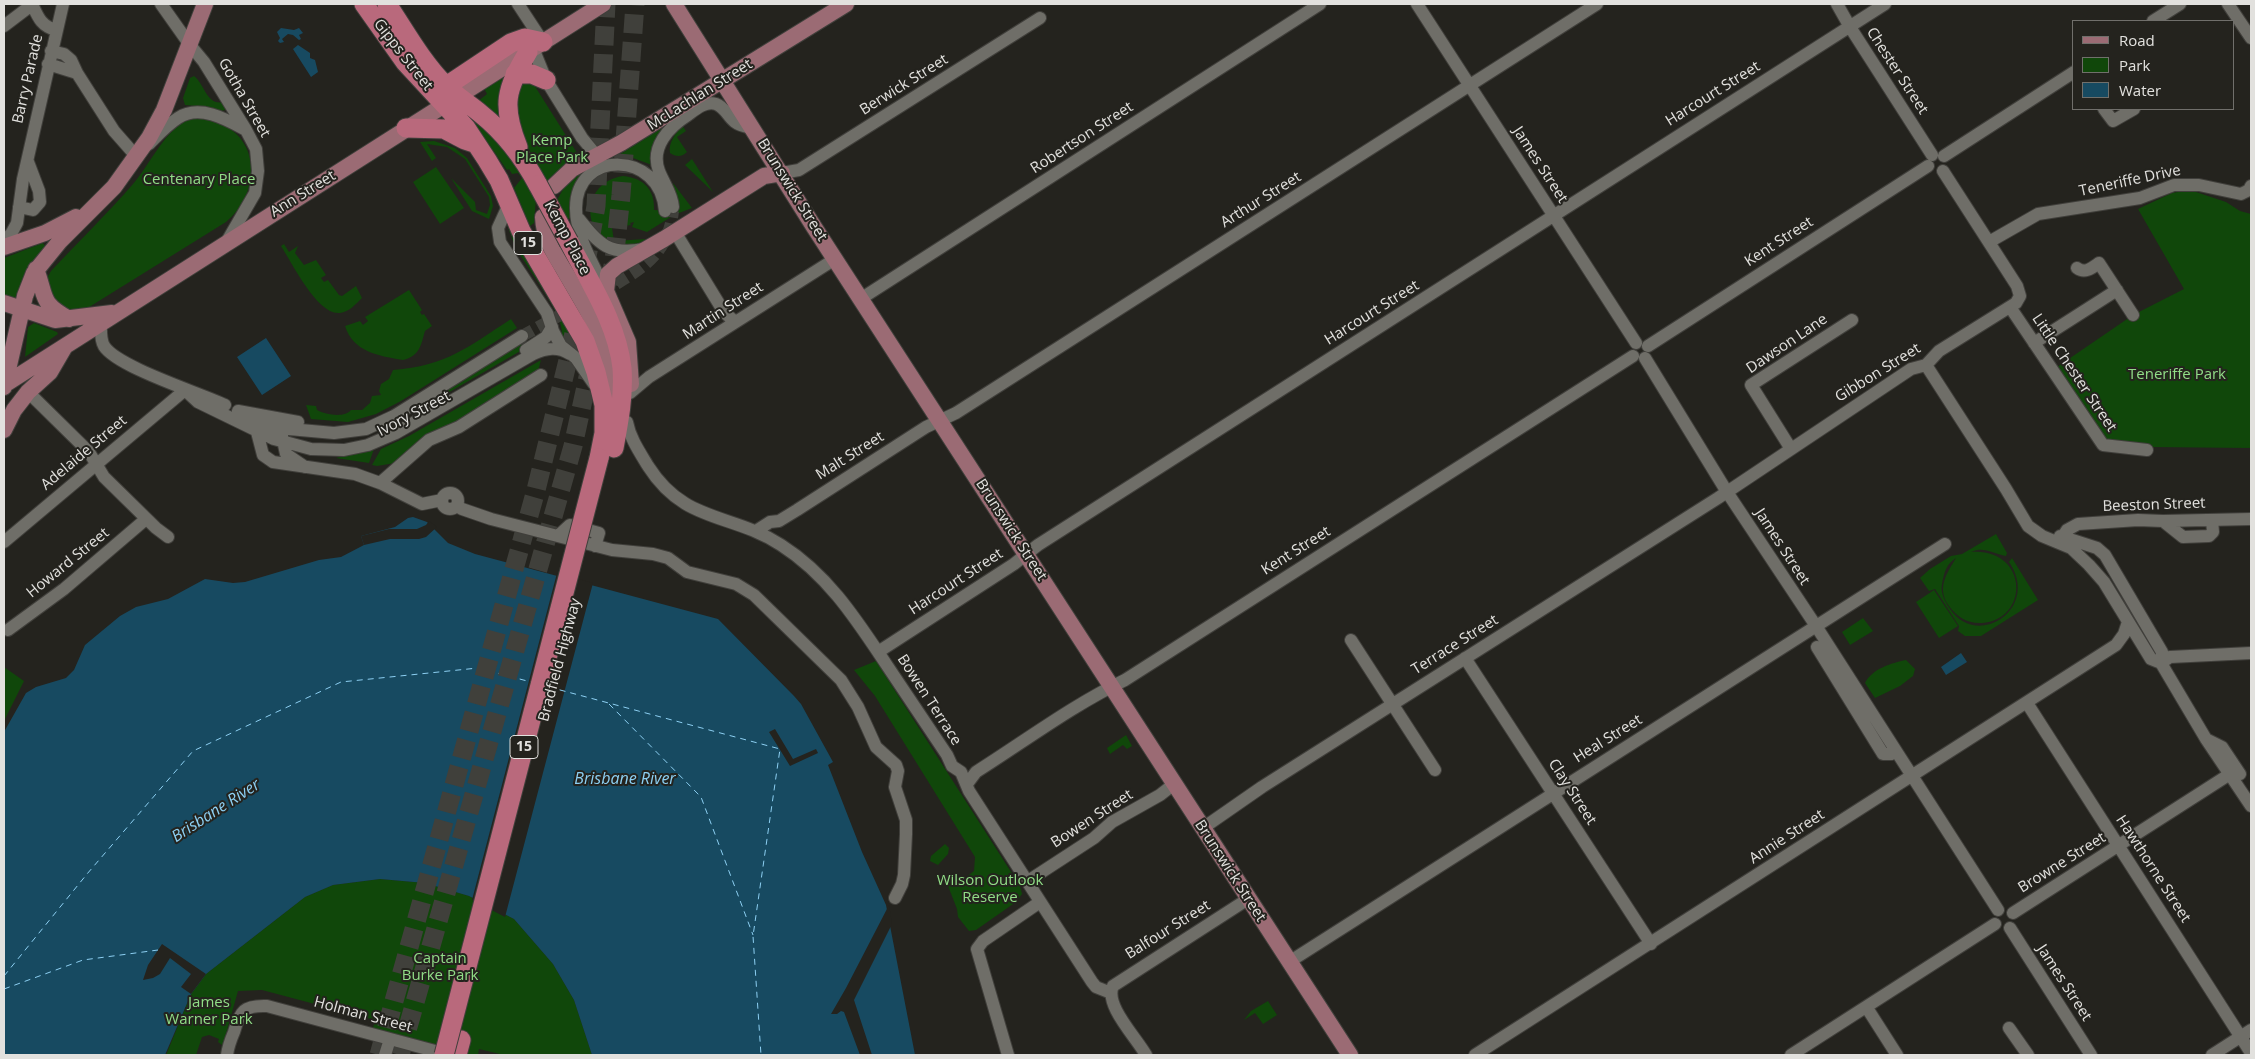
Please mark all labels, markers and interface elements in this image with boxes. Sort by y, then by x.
street label: Gipps Street [369,16,437,94]
legend [2072,20,2235,110]
street label: Chester Street [1862,24,1932,118]
text: Road [2119,30,2155,50]
street label: Barry Parade [9,33,47,125]
street label: Berwick Street [857,51,951,119]
street label: Gotha Street [214,55,274,141]
street label: McLachlan Street [644,55,756,135]
text: Park [2119,55,2150,75]
street label: Harcourt Street [1662,58,1764,130]
text: Water [2119,80,2161,100]
street label: Robertson Street [1027,98,1137,178]
street label: James Street [1509,123,1571,207]
park label: Kemp Place Park [516,132,588,167]
street label: Brunswick Street [753,135,831,245]
street label: Teneriffe Drive [2078,161,2182,201]
street label: Ann Street [267,167,339,221]
street label: Arthur Street [1218,168,1304,232]
park label: Centenary Place [143,171,255,189]
street label: Kemp Place [540,198,594,278]
street label: Kent Street [1741,213,1817,271]
road number: 15 [514,232,542,254]
street label: Harcourt Street [1321,277,1423,349]
street label: Martin Street [679,278,767,344]
street label: Dawson Lane [1743,310,1831,378]
street label: Little Chester Street [2028,311,2120,435]
street label: Gibbon Street [1832,340,1924,406]
park label: Teneriffe Park [2128,366,2226,384]
street label: Ivory Street [374,387,454,441]
street label: Adelaide Street [37,412,131,494]
street label: Malt Street [813,428,887,484]
street label: Brunswick Street [971,476,1051,584]
street label: Beeston Street [2102,494,2206,516]
street label: James Street [1751,505,1813,589]
street label: Kent Street [1258,523,1334,579]
street label: Howard Street [23,524,113,602]
street label: Harcourt Street [906,545,1006,619]
street label: Bradfield Highway [535,596,585,724]
street label: Terrace Street [1408,611,1502,679]
street label: Bowen Terrace [893,651,965,749]
street label: Heal Street [1570,711,1646,767]
road number: 15 [510,736,538,759]
street label: Clay Street [1544,756,1600,828]
water label: Brisbane River [574,769,676,789]
water label: Brisbane River [168,775,264,847]
street label: Bowen Street [1048,786,1136,852]
street label: Annie Street [1746,806,1828,868]
street label: Hawthorne Street [2112,812,2194,926]
street label: Brunswick Street [1190,817,1270,925]
street label: Browne Street [2015,829,2109,897]
park label: Wilson Outlook Reserve [937,872,1043,907]
street label: Balfour Street [1122,897,1214,963]
street label: James Street [2033,941,2095,1025]
park label: Captain Burke Park [402,950,478,985]
street label: Holman Street [312,993,414,1037]
park label: James Warner Park [165,994,253,1029]

